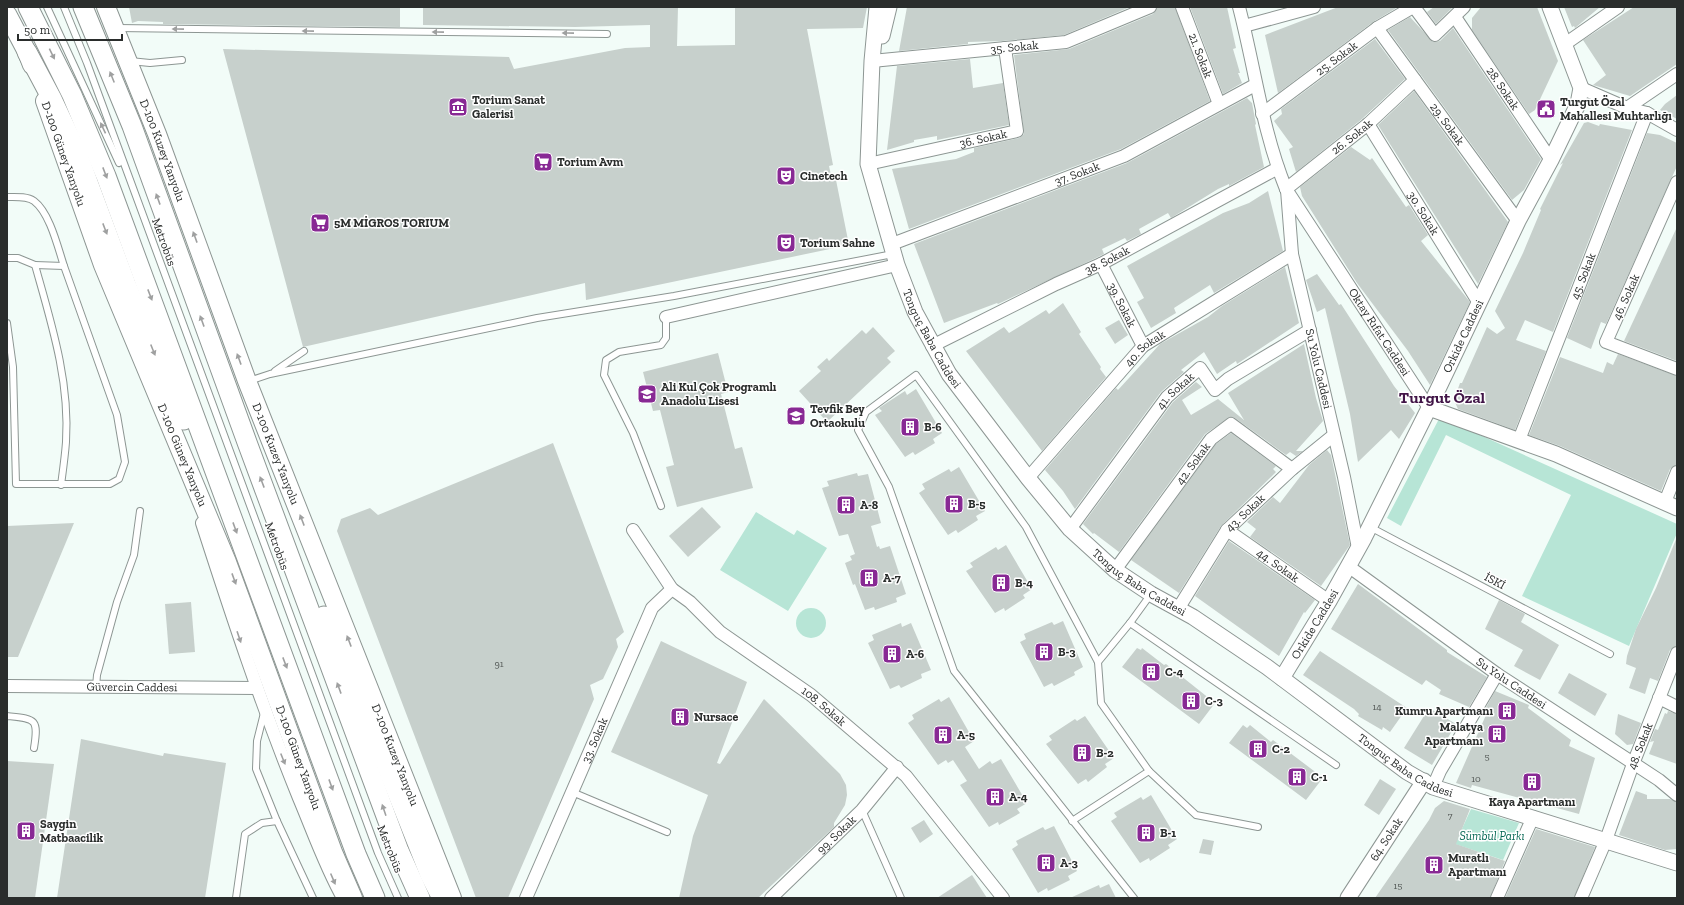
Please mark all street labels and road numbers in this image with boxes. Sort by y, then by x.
street label: 21. Sokak [1186,31,1216,81]
street label: 35. Sokak [990,38,1040,56]
street label: 25. Sokak [1313,38,1361,78]
street label: 28. Sokak [1484,64,1523,113]
street label: D-100 Kuzey Yanyolu [137,97,188,204]
street label: D-100 Güney Yanyolu [39,100,89,208]
street label: 29. Sokak [1427,100,1468,148]
street label: 26. Sokak [1328,116,1376,157]
street label: 36. Sokak [958,126,1009,151]
street label: 37. Sokak [1053,159,1102,189]
street label: 30. Sokak [1405,189,1443,238]
street label: Metrobüs [149,216,179,268]
street label: 38. Sokak [1083,243,1133,277]
street label: 45. Sokak [1568,250,1599,301]
street label: 46. Sokak [1610,271,1643,322]
street label: 39. Sokak [1105,280,1140,330]
street label: Oktay Rıfat Caddesi [1346,285,1413,379]
street label: Tonguç Baba Caddesi [900,287,964,391]
street label: Orkide Caddesi [1440,297,1487,375]
street label: 40. Sokak [1121,327,1168,369]
street label: Su Yolu Caddesi [1303,327,1335,411]
street label: 41. Sokak [1153,369,1198,412]
street label: D-100 Kuzey Yanyolu [249,401,302,507]
street label: D-100 Güney Yanyolu [155,402,210,509]
street label: 42. Sokak [1173,439,1214,487]
street label: 43. Sokak [1223,491,1268,535]
street label: Metrobüs [262,520,292,572]
street label: Tonguç Baba Caddesi [1089,546,1189,619]
street label: 44. Sokak [1254,546,1303,586]
street label: İSKİ [1482,570,1508,592]
street label: Orkide Caddesi [1288,586,1341,662]
street label: Su Yolu Caddesi [1474,654,1550,712]
street label: Güvercin Caddesi [86,680,178,694]
street label: 108. Sokak [799,684,850,729]
street label: D-100 Kuzey Yanyolu [369,702,422,808]
street label: D-100 Güney Yanyolu [273,703,324,812]
street label: 33. Sokak [579,715,611,765]
street label: 48. Sokak [1625,720,1656,771]
street label: Tonguç Baba Caddesi [1355,731,1455,800]
street label: 99. Sokak [814,812,859,857]
street label: 64. Sokak [1367,814,1406,864]
street label: Metrobüs [374,823,406,875]

